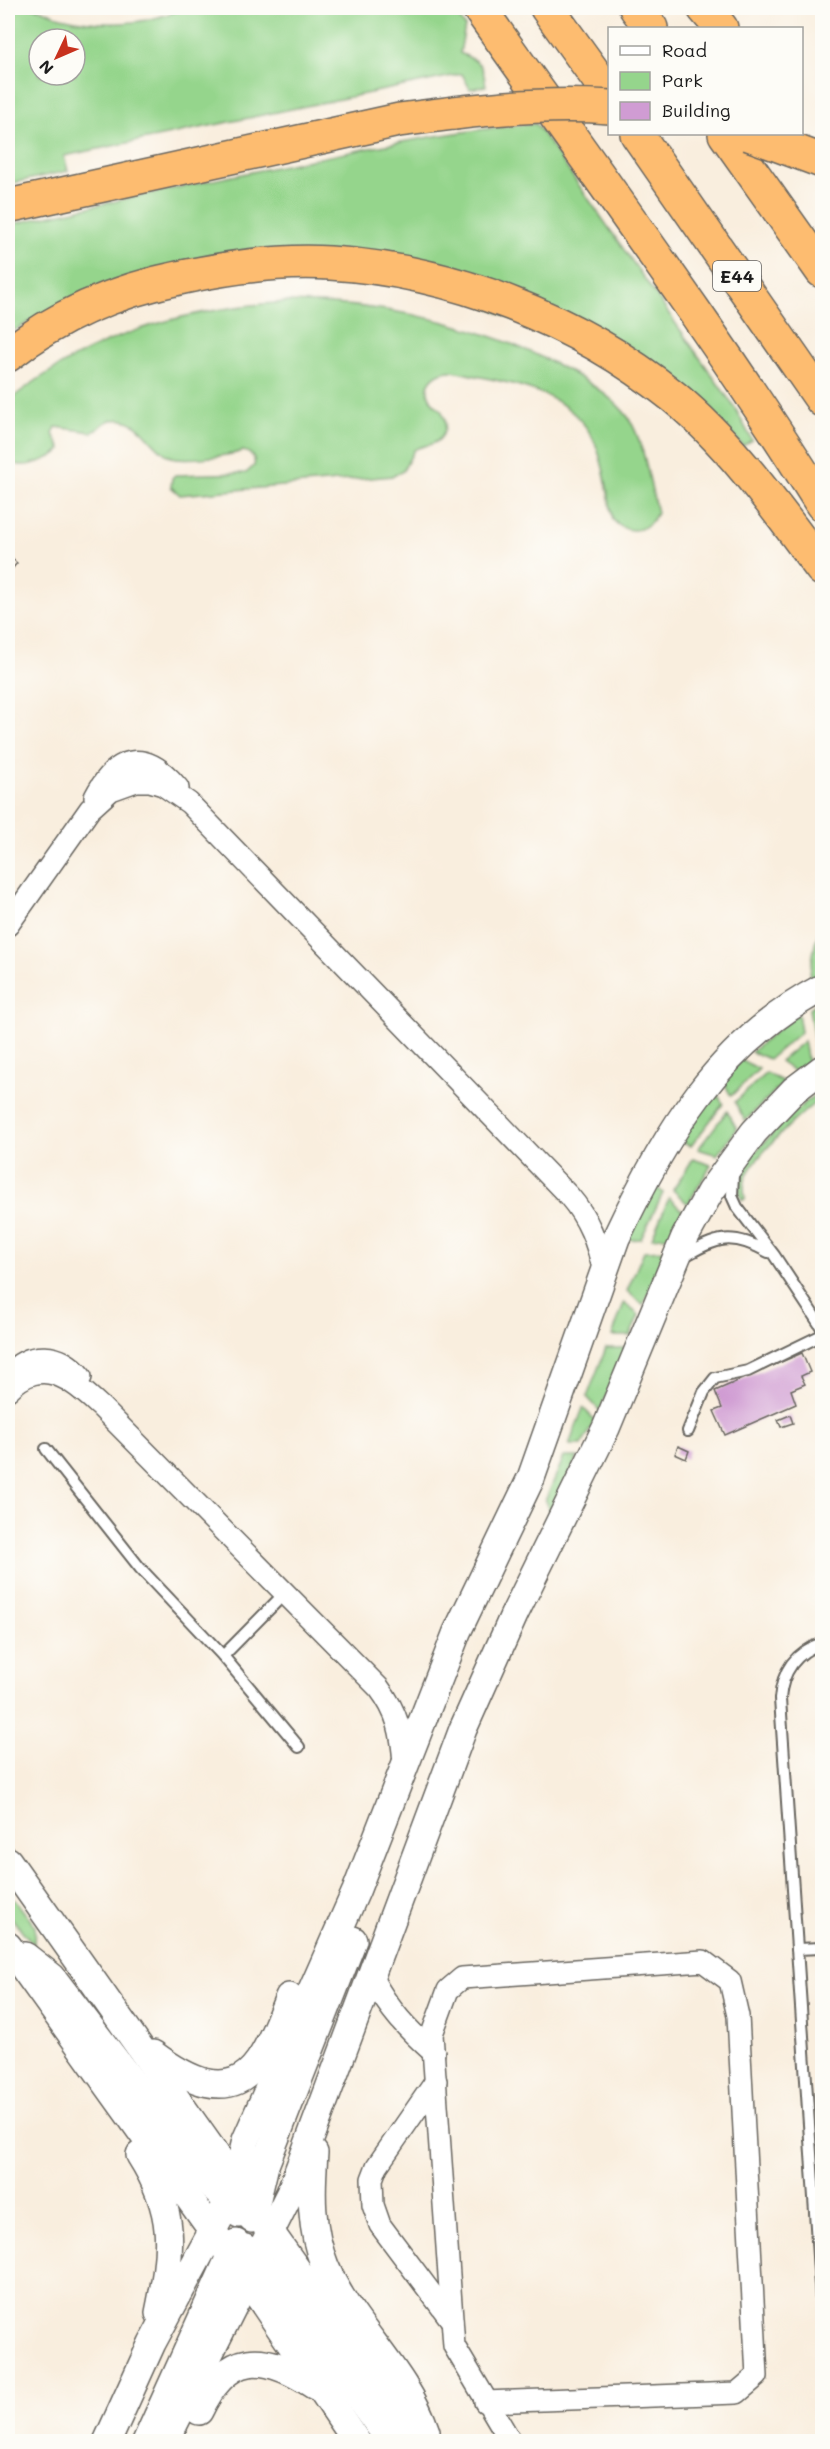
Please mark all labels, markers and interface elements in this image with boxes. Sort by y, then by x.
north arrow [27,27,87,87]
legend [608,27,803,135]
text: Road [662,38,707,62]
text: N [34,56,58,79]
text: Park [662,68,703,92]
text: Building [662,98,730,122]
road number: E44 [713,261,761,291]

